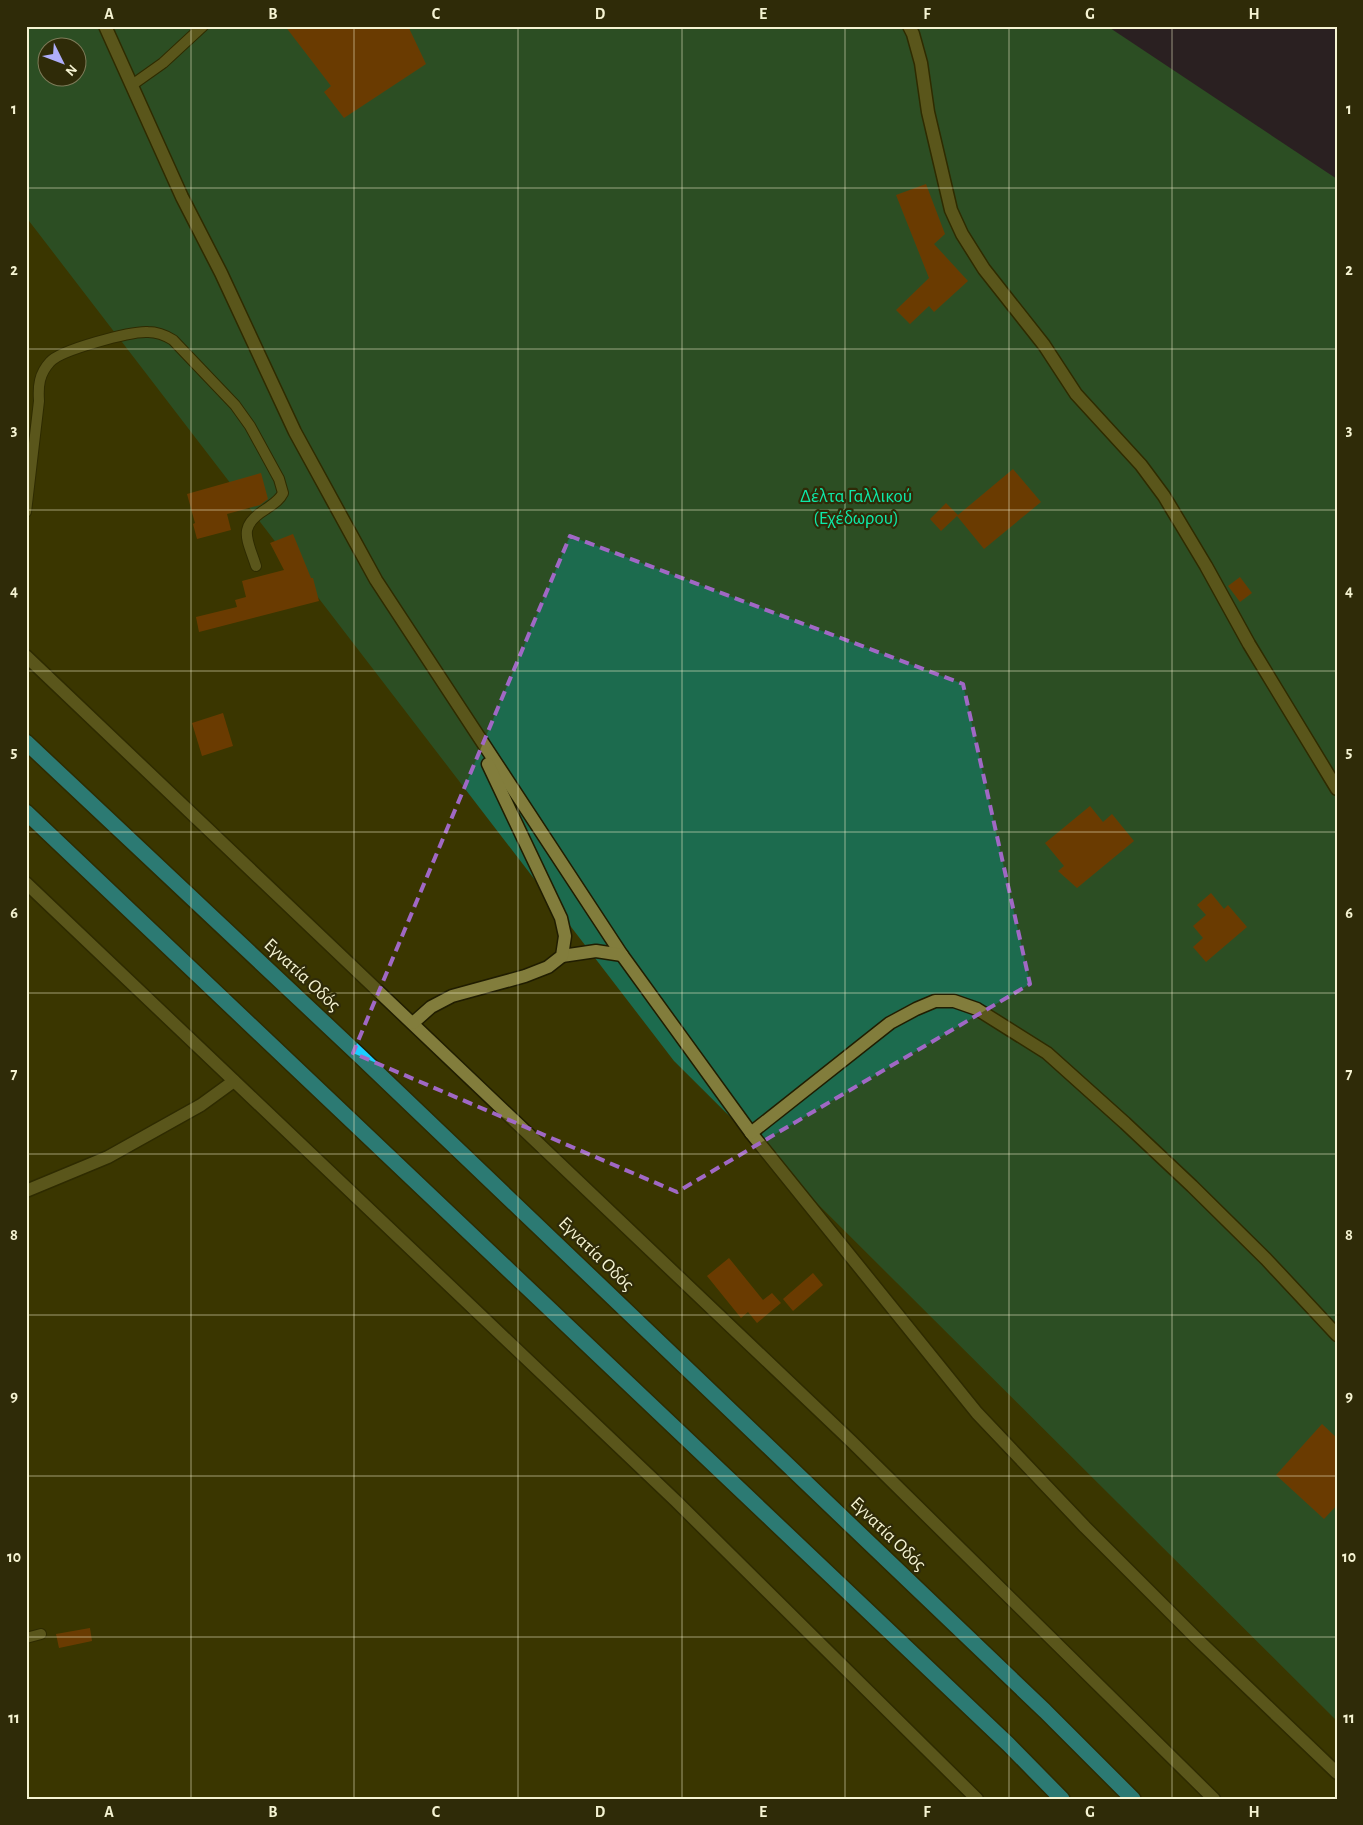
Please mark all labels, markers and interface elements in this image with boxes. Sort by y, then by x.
text: A [104,6,114,22]
text: B [268,6,278,22]
text: C [432,6,441,22]
text: D [595,6,606,22]
text: E [759,6,767,22]
text: F [923,6,931,22]
text: G [1085,6,1095,22]
text: H [1248,6,1260,22]
north arrow [38,38,88,88]
text: N [62,62,79,78]
text: 1 [11,101,17,117]
text: 1 [1346,101,1352,117]
text: 2 [10,262,18,278]
text: 2 [1345,262,1353,278]
text: 3 [11,422,18,438]
text: 3 [1346,422,1353,438]
park label: Δέλτα Γαλλικού (Εχέδωρου) [800,487,912,528]
text: 4 [10,583,18,599]
text: 4 [1345,583,1353,599]
text: 5 [11,744,18,760]
text: 5 [1346,744,1353,760]
text: 6 [10,905,18,921]
text: 6 [1345,905,1353,921]
street label: Εγνατία Οδός [260,935,344,1015]
text: 7 [11,1066,18,1082]
text: 7 [1346,1066,1353,1082]
street label: Εγνατία Οδός [555,1214,637,1294]
text: 8 [10,1227,18,1243]
text: 8 [1345,1227,1353,1243]
text: 9 [10,1388,18,1404]
text: 9 [1345,1388,1353,1404]
street label: Εγνατία Οδός [847,1494,929,1574]
text: 10 [7,1549,21,1565]
text: 10 [1342,1549,1356,1565]
text: 11 [8,1710,20,1726]
text: 11 [1343,1710,1355,1726]
text: A [104,1804,114,1820]
text: B [268,1804,278,1820]
text: C [432,1804,441,1820]
text: D [595,1804,606,1820]
text: E [759,1804,767,1820]
text: F [923,1804,931,1820]
text: G [1085,1804,1095,1820]
text: H [1248,1804,1260,1820]

